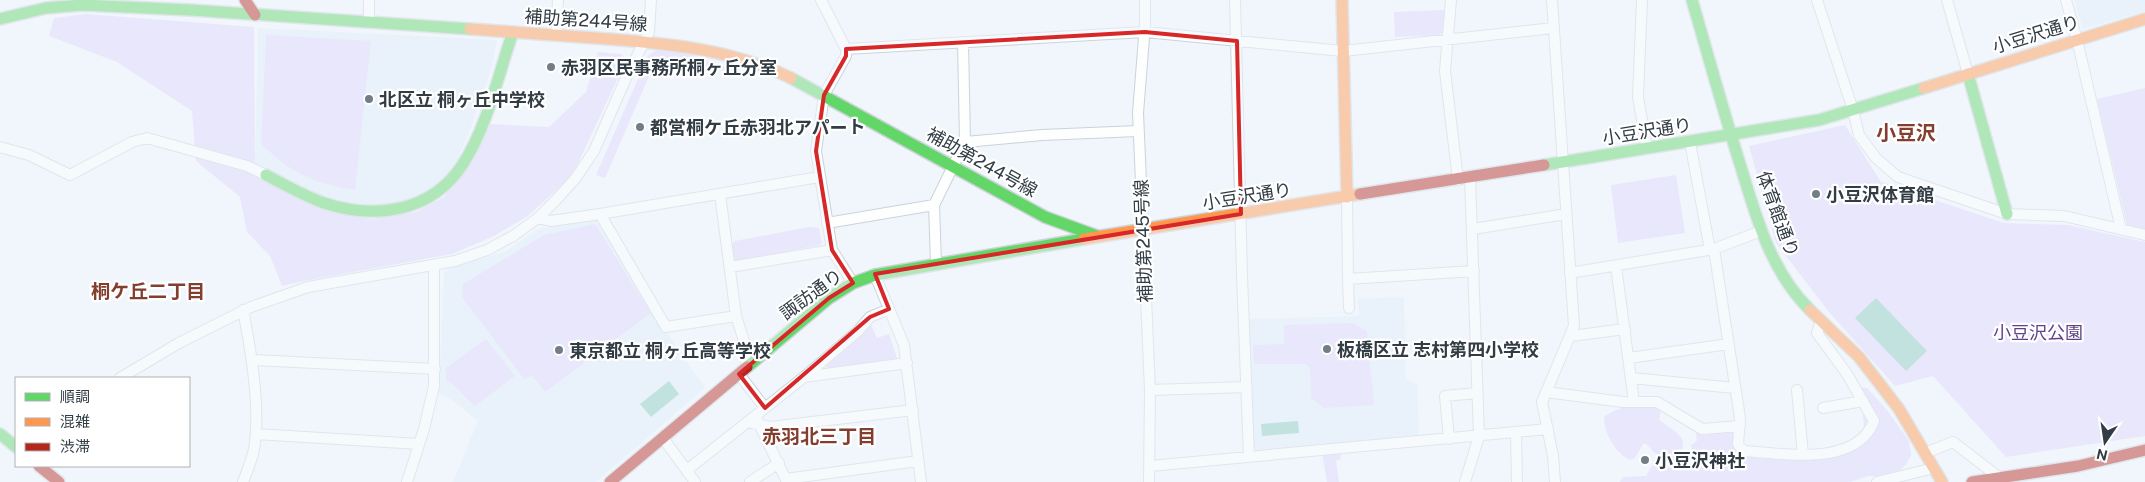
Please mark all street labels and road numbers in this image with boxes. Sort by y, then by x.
street label: 補助第244号線 [524,5,648,35]
street label: 小豆沢通り [1990,11,2082,57]
street label: 小豆沢通り [1601,114,1693,148]
street label: 補助第244号線 [923,123,1041,201]
street label: 体育館通り [1753,168,1803,260]
street label: 補助第245号線 [1130,179,1156,303]
street label: 小豆沢通り [1201,179,1293,213]
street label: 諏訪通り [776,264,846,324]

